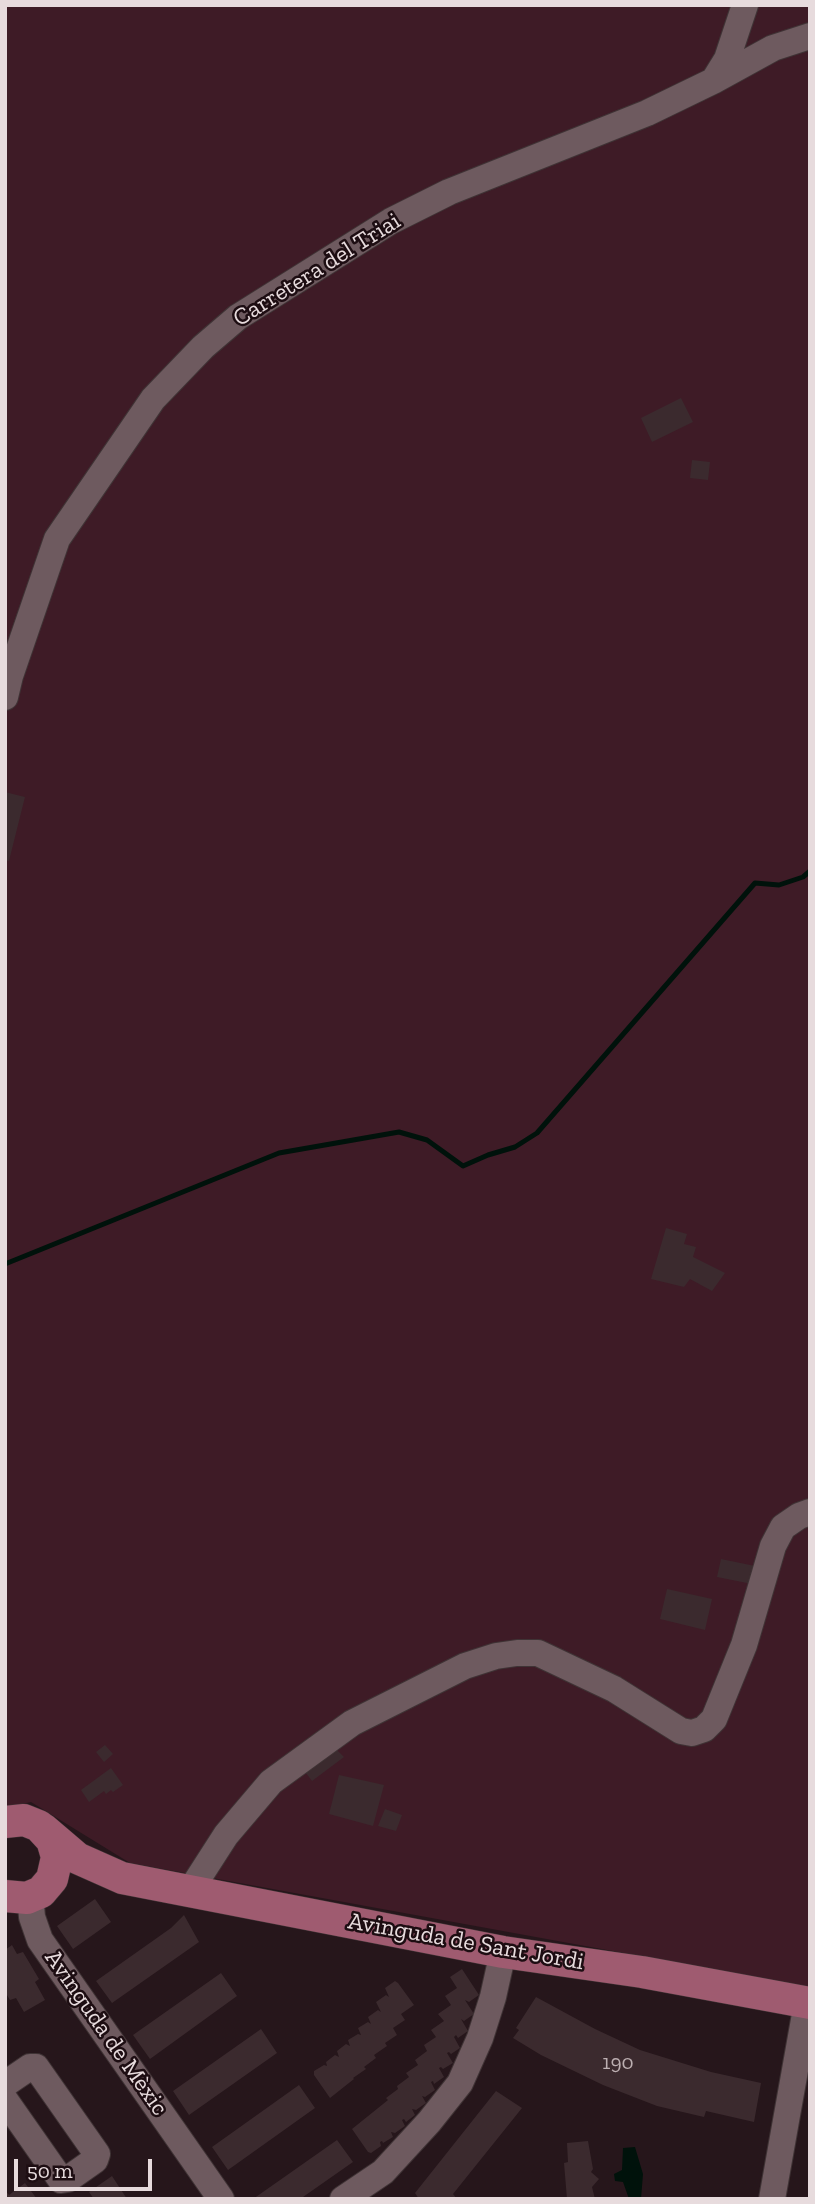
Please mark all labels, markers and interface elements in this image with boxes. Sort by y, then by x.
street label: Carretera del Triai [228,207,406,333]
street label: Avinguda de Sant Jordi [346,1907,586,1977]
street label: Avinguda de Mèxic [38,1945,174,2121]
house number: 190 [602,2050,634,2076]
scale bar [18,2144,156,2188]
text: 50 m [27,2158,73,2183]

